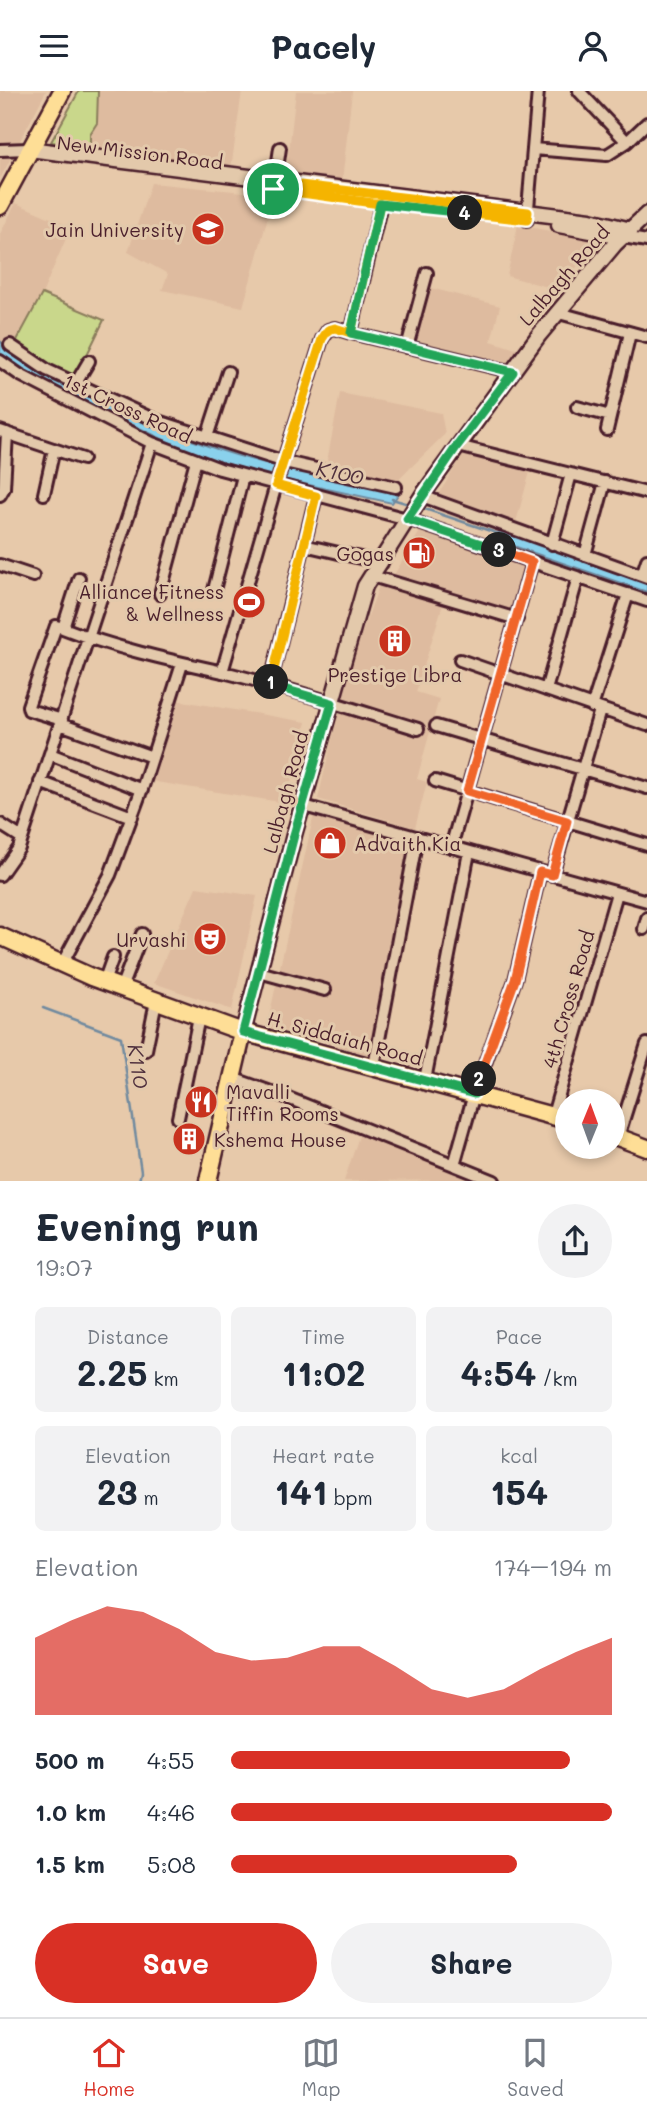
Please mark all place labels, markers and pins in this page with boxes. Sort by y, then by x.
pin [243,159,303,219]
pin: 4 [448,195,482,231]
school or university icon: Jain University [189,210,227,248]
place label: Jain University [46,217,184,242]
pin: 3 [482,533,516,567]
fuel station icon: Gogas [400,534,438,572]
place label: Gogas [337,541,394,566]
place label: Alliance Fitness & Wellness [79,579,224,626]
sports icon: Alliance Fitness & Wellness [230,583,268,621]
building icon: Prestige Libra [376,622,414,660]
place label: Prestige Libra [328,662,462,687]
pin: 1 [254,665,288,699]
shop icon: Advaith Kia [311,824,349,862]
place label: Advaith Kia [354,831,461,856]
theatre icon: Urvashi [191,920,229,958]
place label: Urvashi [116,927,186,952]
pin: 2 [462,1061,496,1097]
place label: Mavalli Tiffin Rooms [226,1079,339,1126]
restaurant icon: Mavalli Tiffin Rooms [182,1083,220,1121]
building icon: Kshema House [170,1120,208,1158]
place label: Kshema House [214,1127,347,1152]

